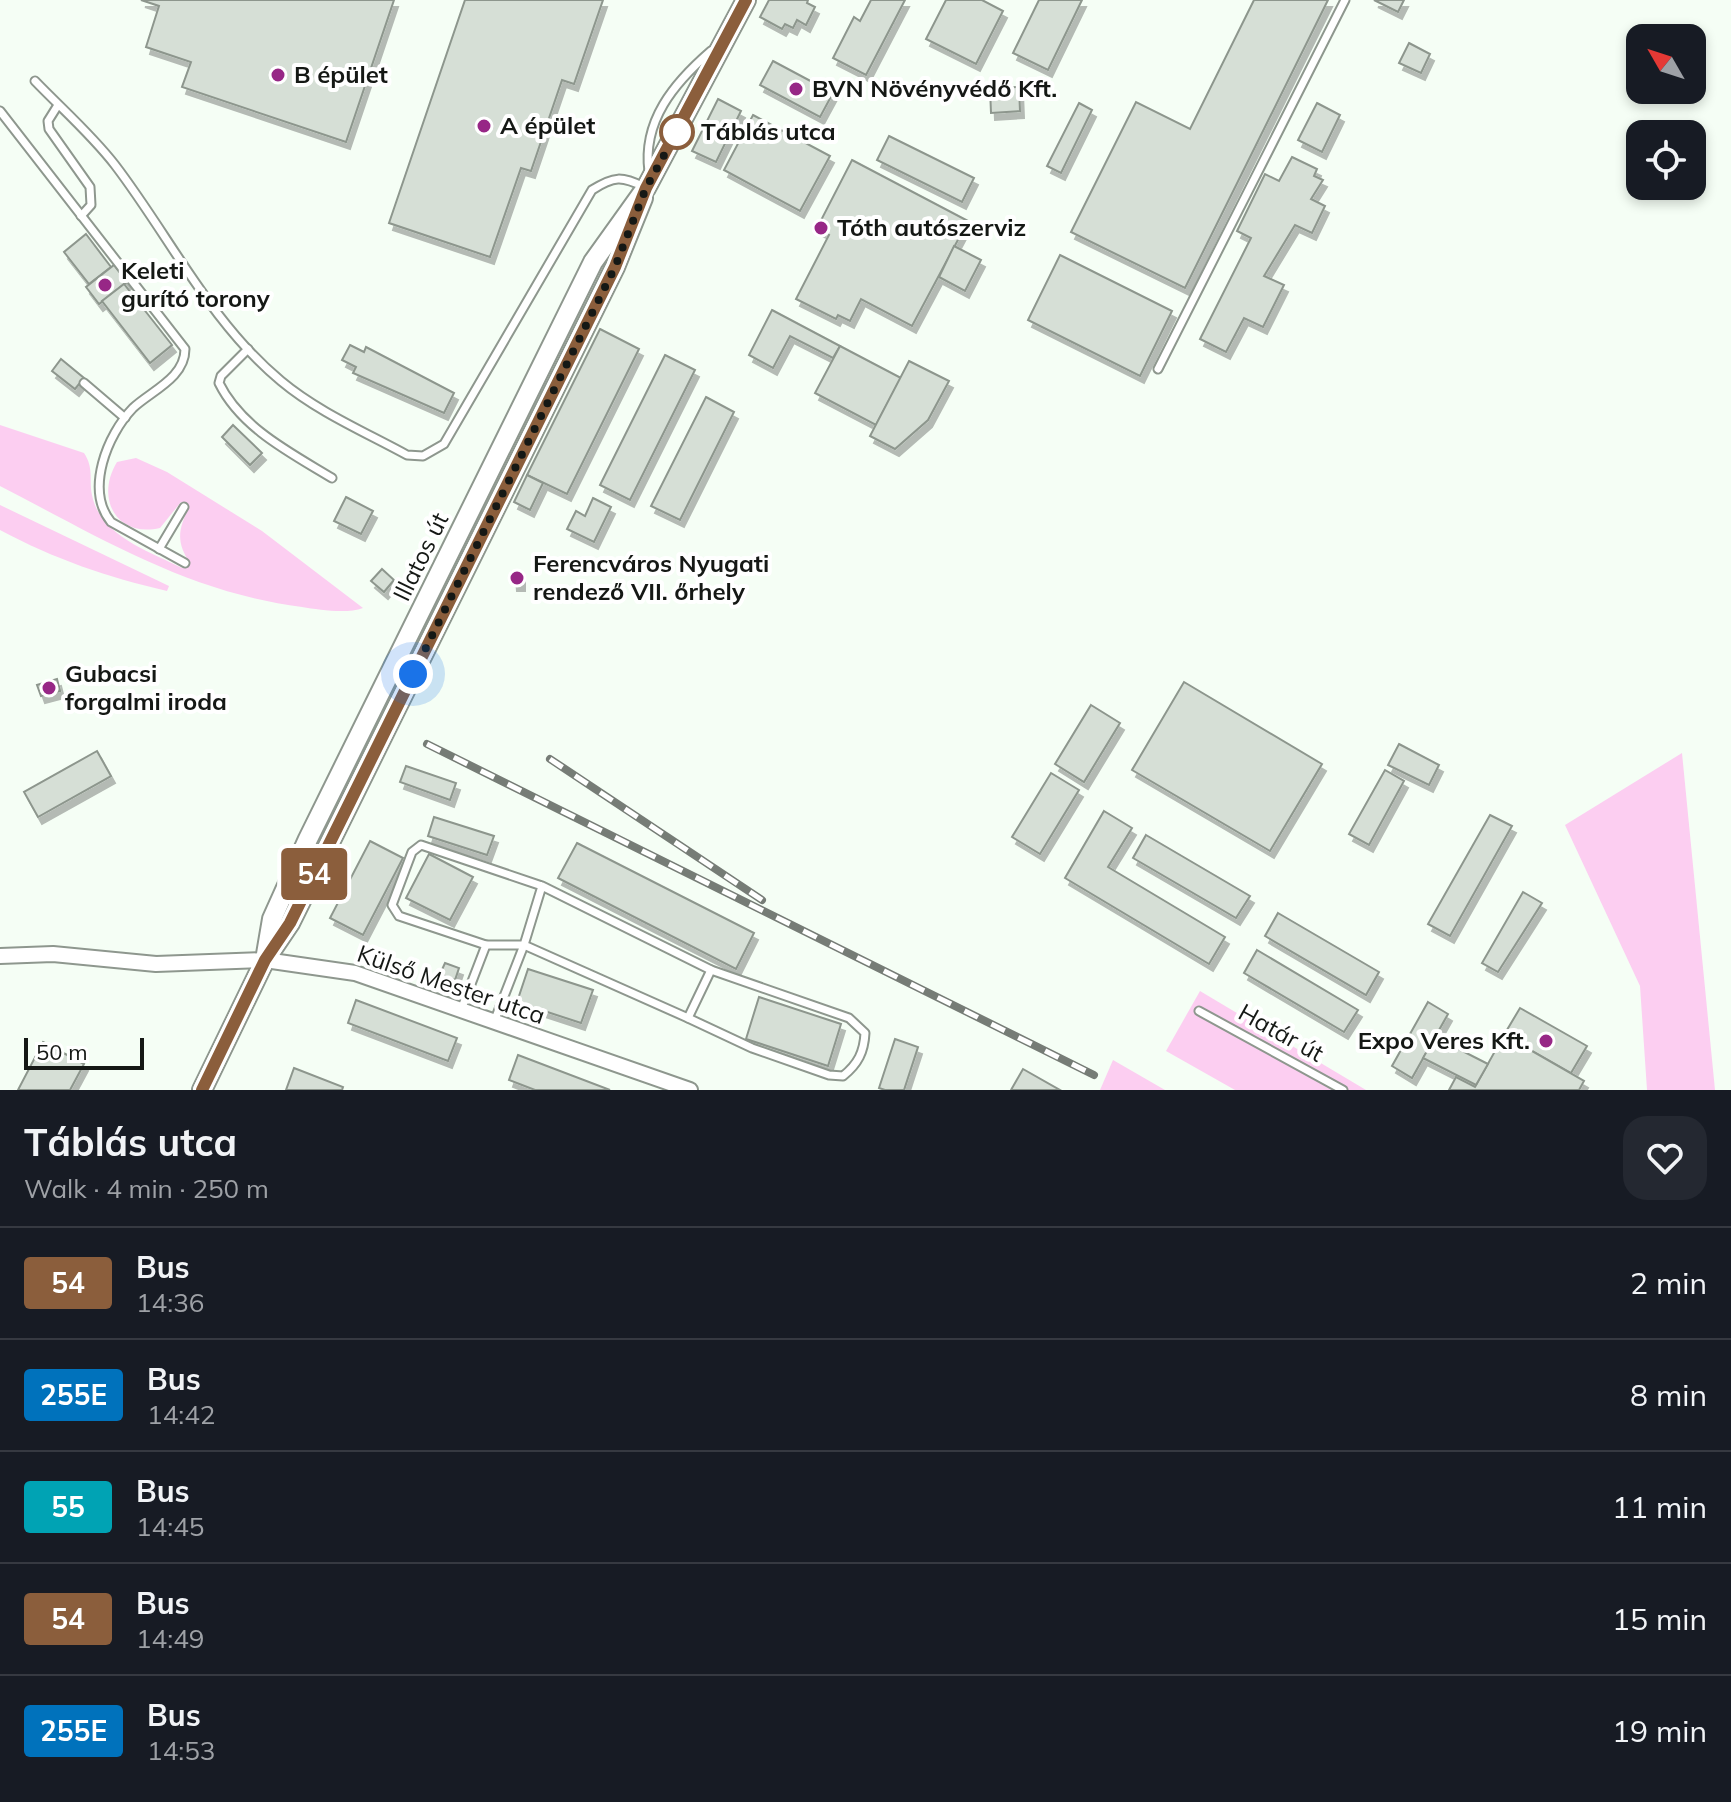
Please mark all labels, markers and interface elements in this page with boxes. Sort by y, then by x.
north arrow [1626,24,1706,104]
map controls [1626,24,1706,200]
place label: B épület [294,59,388,89]
marker: B épület [269,66,287,84]
place label: BVN Növényvédő Kft. [812,73,1057,103]
marker: BVN Növényvédő Kft. [787,80,805,98]
place label: A épület [500,110,595,140]
marker: Táblás utca [660,115,694,149]
place label: Táblás utca [701,116,836,146]
marker: A épület [475,117,493,135]
button: locate [1626,120,1706,200]
place label: Tóth autószerviz [837,212,1026,242]
marker: Tóth autószerviz [812,219,830,237]
place label: Keleti gurító torony [121,255,271,313]
marker: Keleti gurító torony [96,276,114,294]
street label: Illatos út [386,508,454,606]
place label: Ferencváros Nyugati rendező VII. őrhely [533,548,769,606]
marker: Ferencváros Nyugati rendező VII. őrhely [508,569,526,587]
your location [393,654,433,694]
place label: Gubacsi forgalmi iroda [65,658,227,716]
marker: Gubacsi forgalmi iroda [40,679,58,697]
line badge: 54 [278,848,350,900]
text: 54 [297,856,331,891]
street label: Külső Mester utca [354,938,549,1030]
street label: Határ út [1234,997,1329,1068]
place label: Expo Veres Kft. [1358,1025,1530,1055]
marker: Expo Veres Kft. [1537,1032,1555,1050]
scale bar [24,1034,144,1070]
text: 50 m [36,1038,87,1066]
button: heart [1623,1116,1707,1200]
text: Táblás utca [24,1118,237,1166]
text: Walk · 4 min · 250 m [24,1172,269,1205]
text: Bus [136,1248,190,1286]
text: 2 min [1630,1264,1707,1302]
text: 54 [51,1265,85,1300]
text: 14:36 [136,1286,204,1319]
text: Bus [147,1360,201,1398]
text: 8 min [1630,1376,1707,1414]
text: 255E [40,1377,107,1412]
text: 14:42 [147,1398,215,1431]
text: Bus [136,1472,190,1510]
text: 11 min [1612,1488,1707,1526]
text: 55 [51,1489,85,1524]
text: 14:45 [136,1510,204,1543]
text: Bus [136,1584,190,1622]
text: 15 min [1612,1600,1707,1638]
text: 54 [51,1601,85,1636]
text: 14:49 [136,1622,204,1655]
text: Bus [147,1696,201,1734]
text: 19 min [1612,1712,1707,1750]
text: 255E [40,1713,107,1748]
text: 14:53 [147,1734,215,1767]

